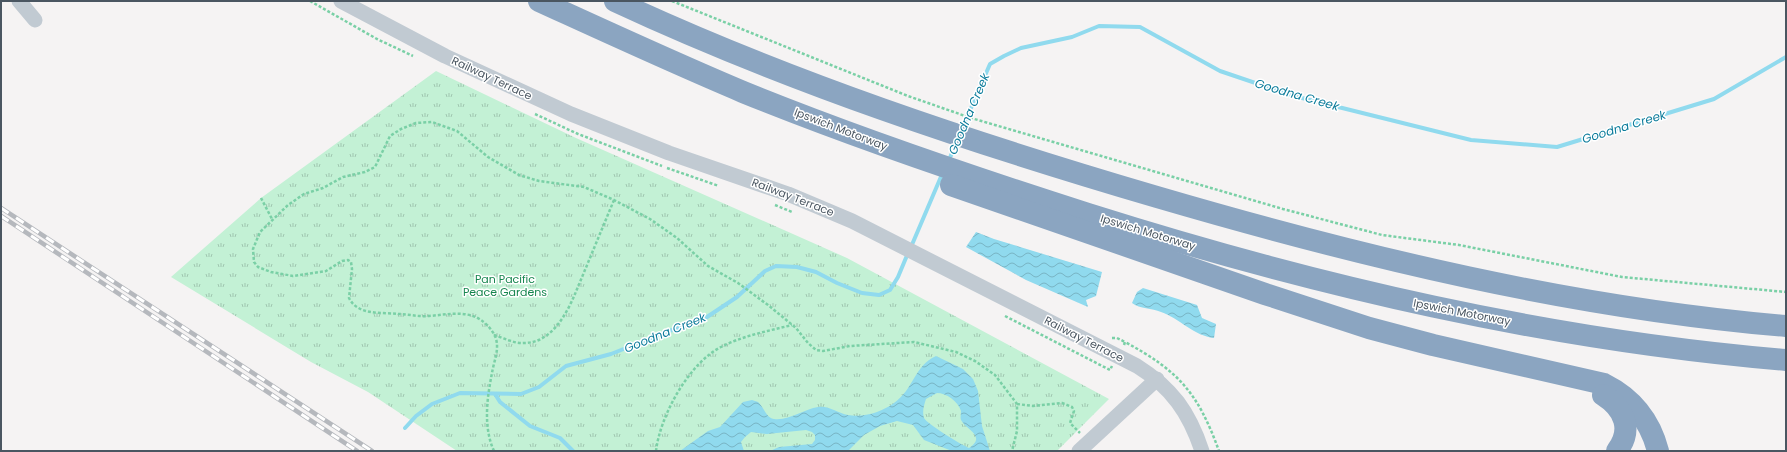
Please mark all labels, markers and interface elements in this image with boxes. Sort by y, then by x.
street label: Railway Terrace [449,52,535,104]
water label: Goodna Creek [944,70,994,157]
water label: Goodna Creek [1253,74,1342,115]
street label: Ipswich Motorway [792,104,891,154]
water label: Goodna Creek [1580,105,1669,147]
street label: Railway Terrace [750,174,837,220]
street label: Ipswich Motorway [1099,210,1198,254]
park label: Pan Pacific Peace Gardens [463,271,547,300]
street label: Ipswich Motorway [1412,295,1513,329]
water label: Goodna Creek [621,308,709,357]
street label: Railway Terrace [1042,312,1127,366]

